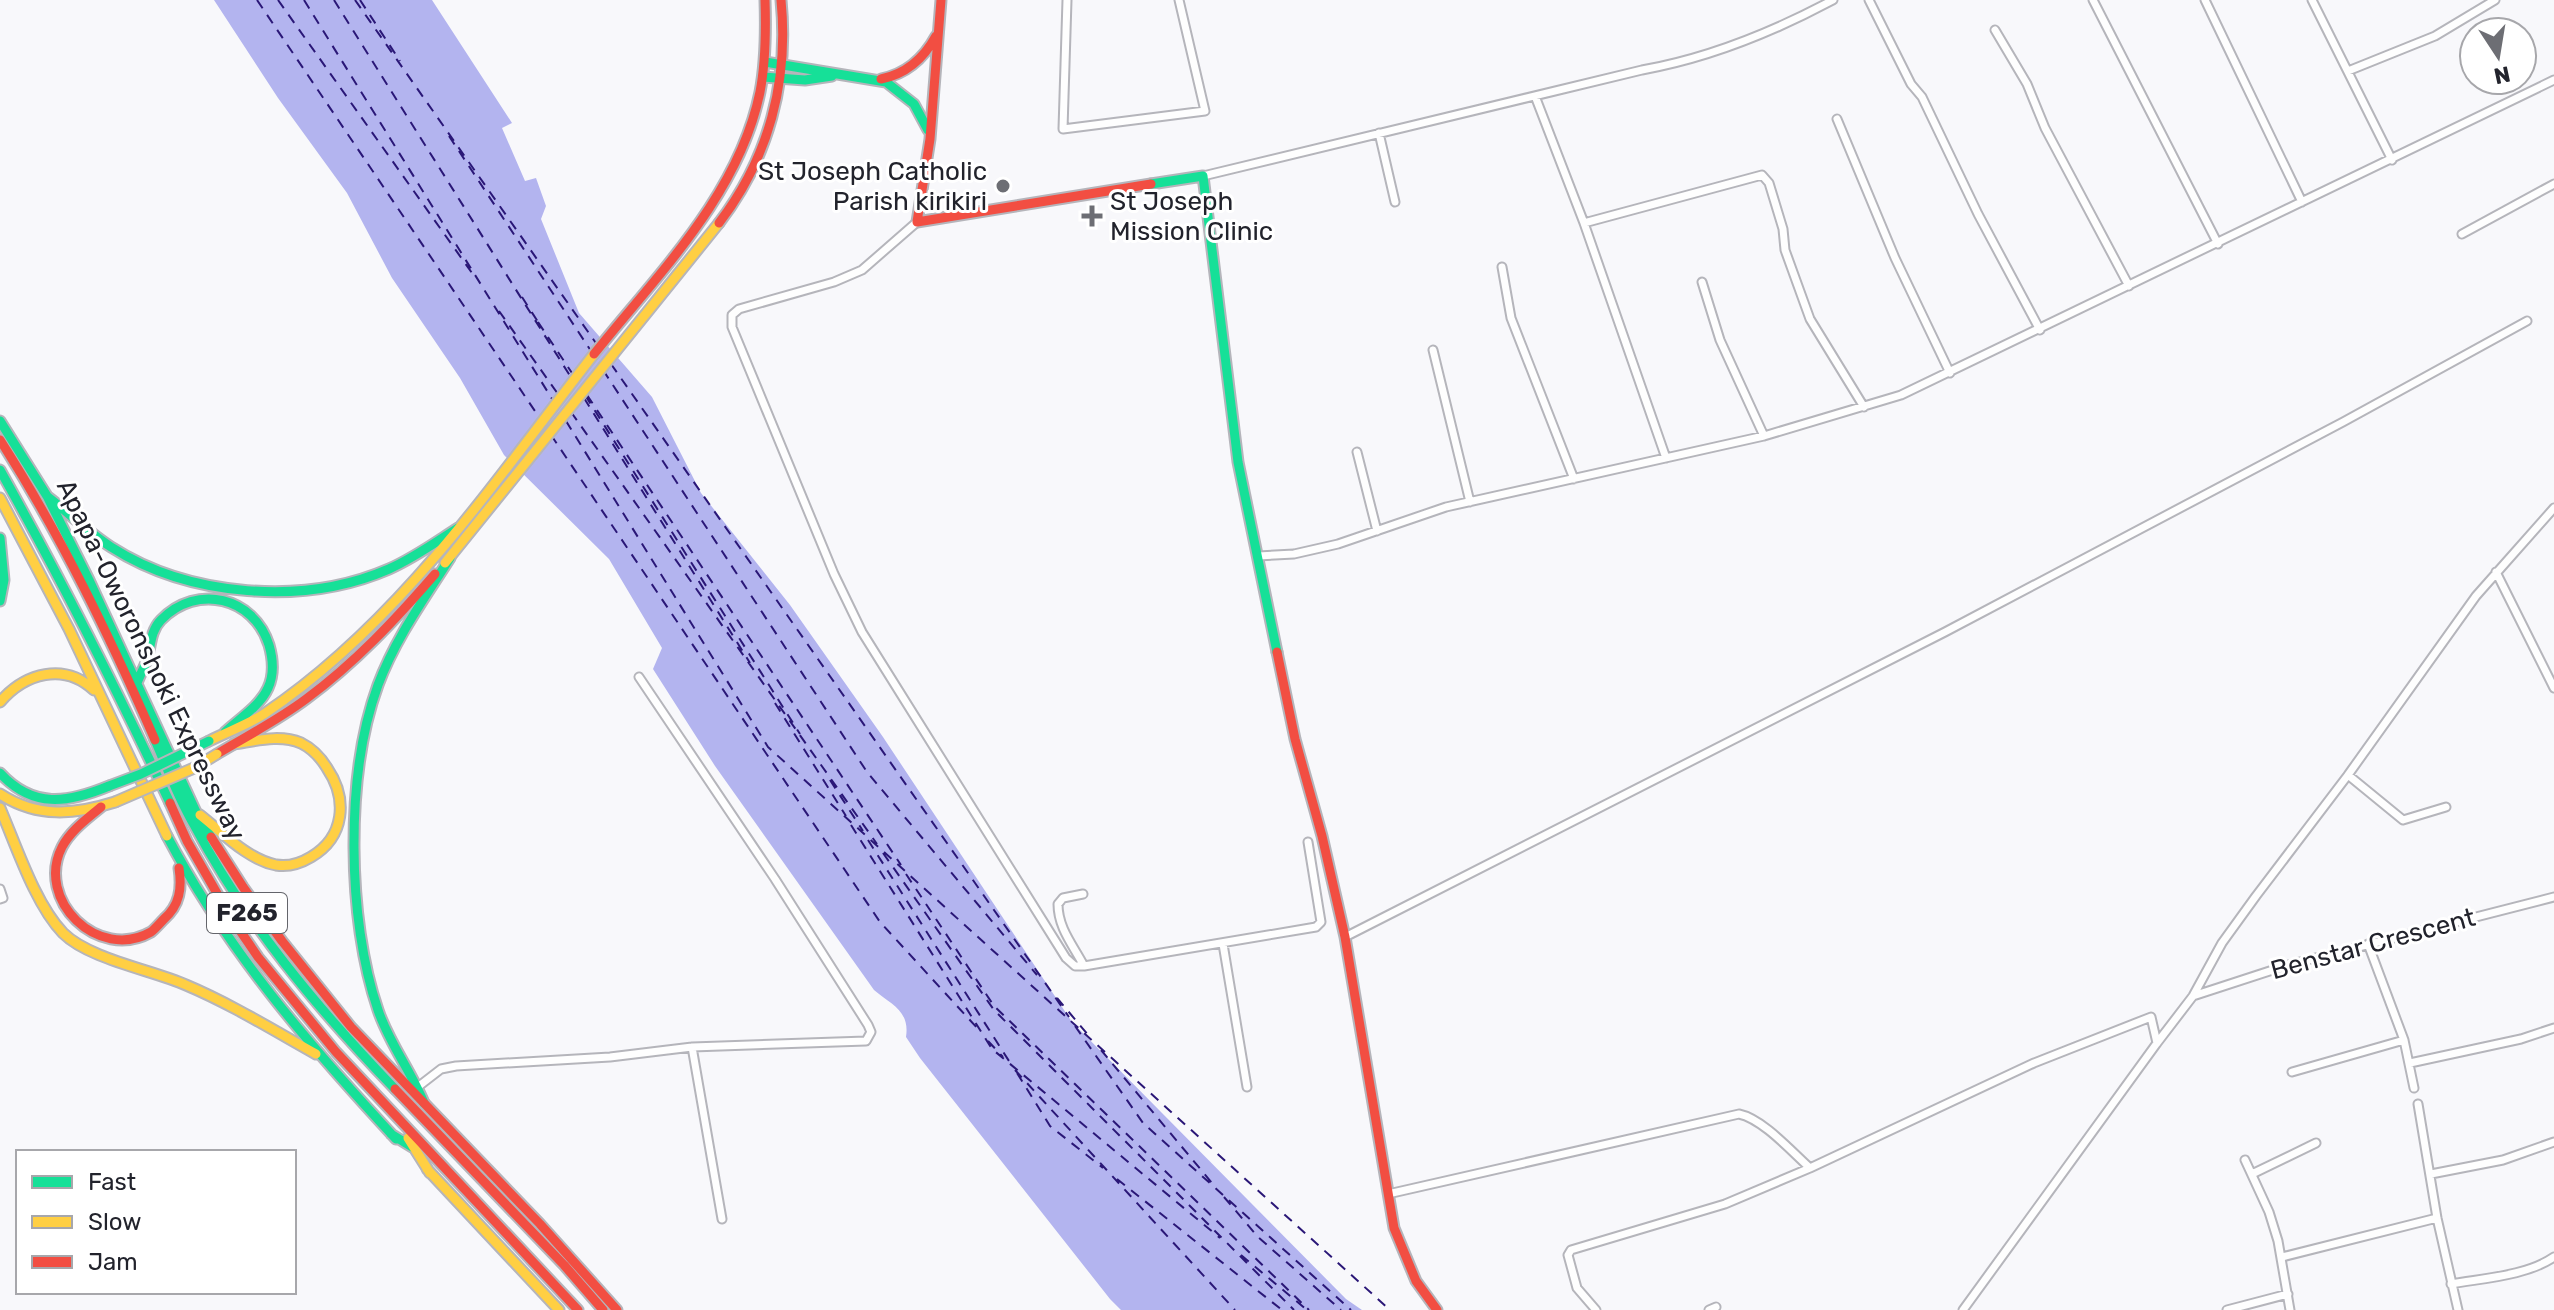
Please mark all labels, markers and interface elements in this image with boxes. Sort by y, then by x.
north arrow [2458,16,2538,96]
text: N [2492,60,2513,90]
place label: St Joseph Catholic Parish kirikiri [758,156,987,217]
marker: St Joseph Catholic Parish kirikiri [994,177,1012,195]
place label: St Joseph Mission Clinic [1110,186,1273,247]
marker: St Joseph Mission Clinic [1081,205,1103,227]
street label: Apapa-Oworonshoki Expressway [50,475,252,845]
road number: F265 [207,893,287,933]
street label: Benstar Crescent [2267,902,2479,986]
legend [16,1150,296,1294]
text: Fast [88,1168,136,1196]
text: Slow [88,1208,141,1236]
text: Jam [88,1248,138,1276]

